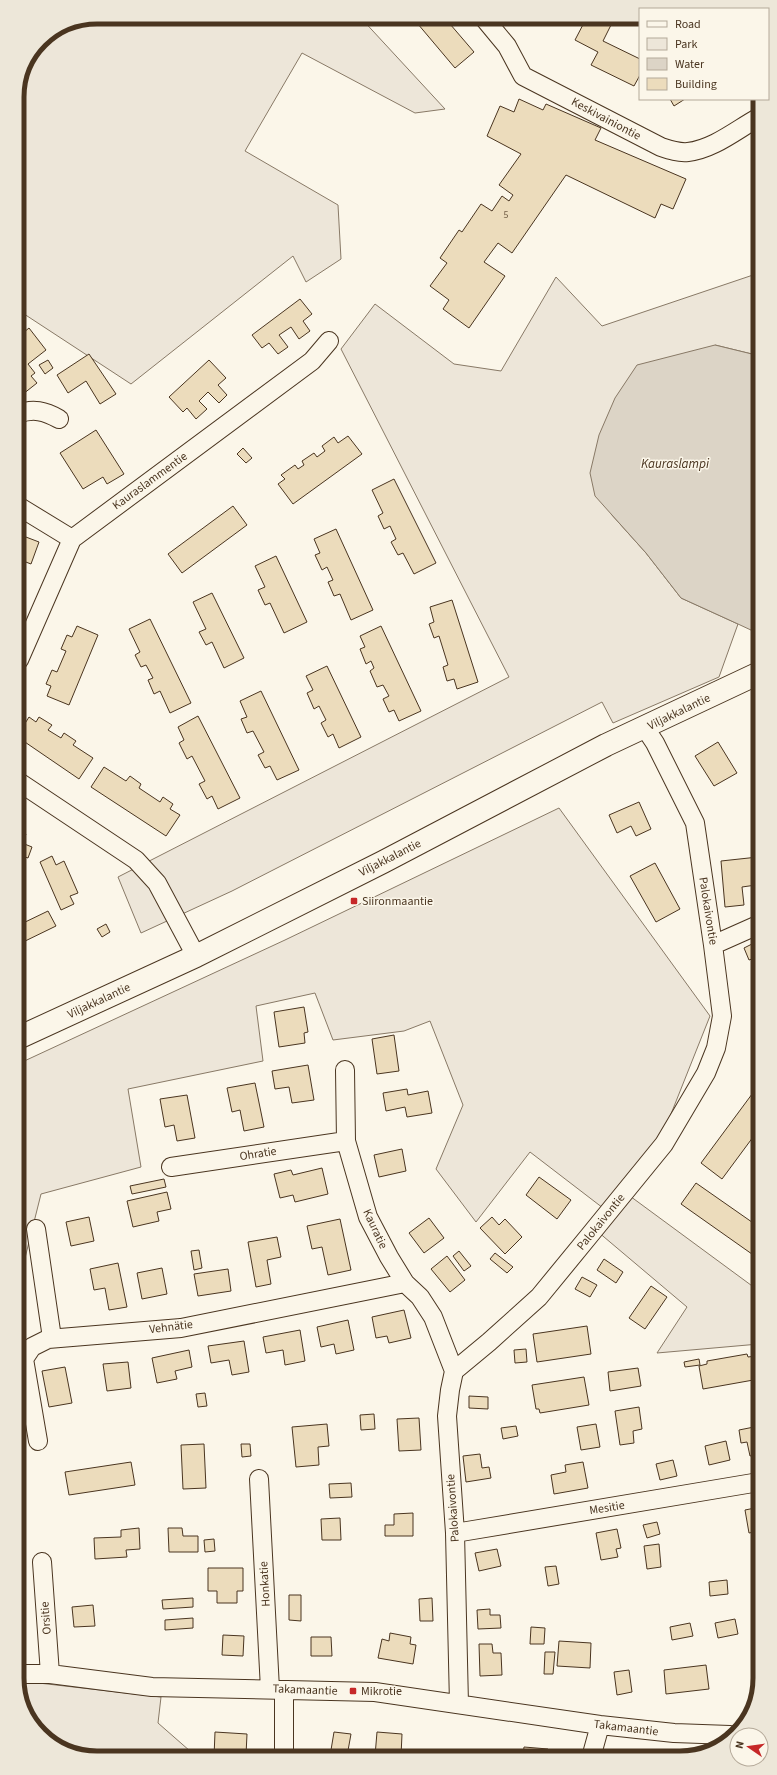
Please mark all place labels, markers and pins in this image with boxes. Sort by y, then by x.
place label: Siironmaantie [362,893,433,910]
marker: Siironmaantie [349,896,359,906]
place label: Mikrotie [361,1683,402,1700]
marker: Mikrotie [348,1686,358,1696]

